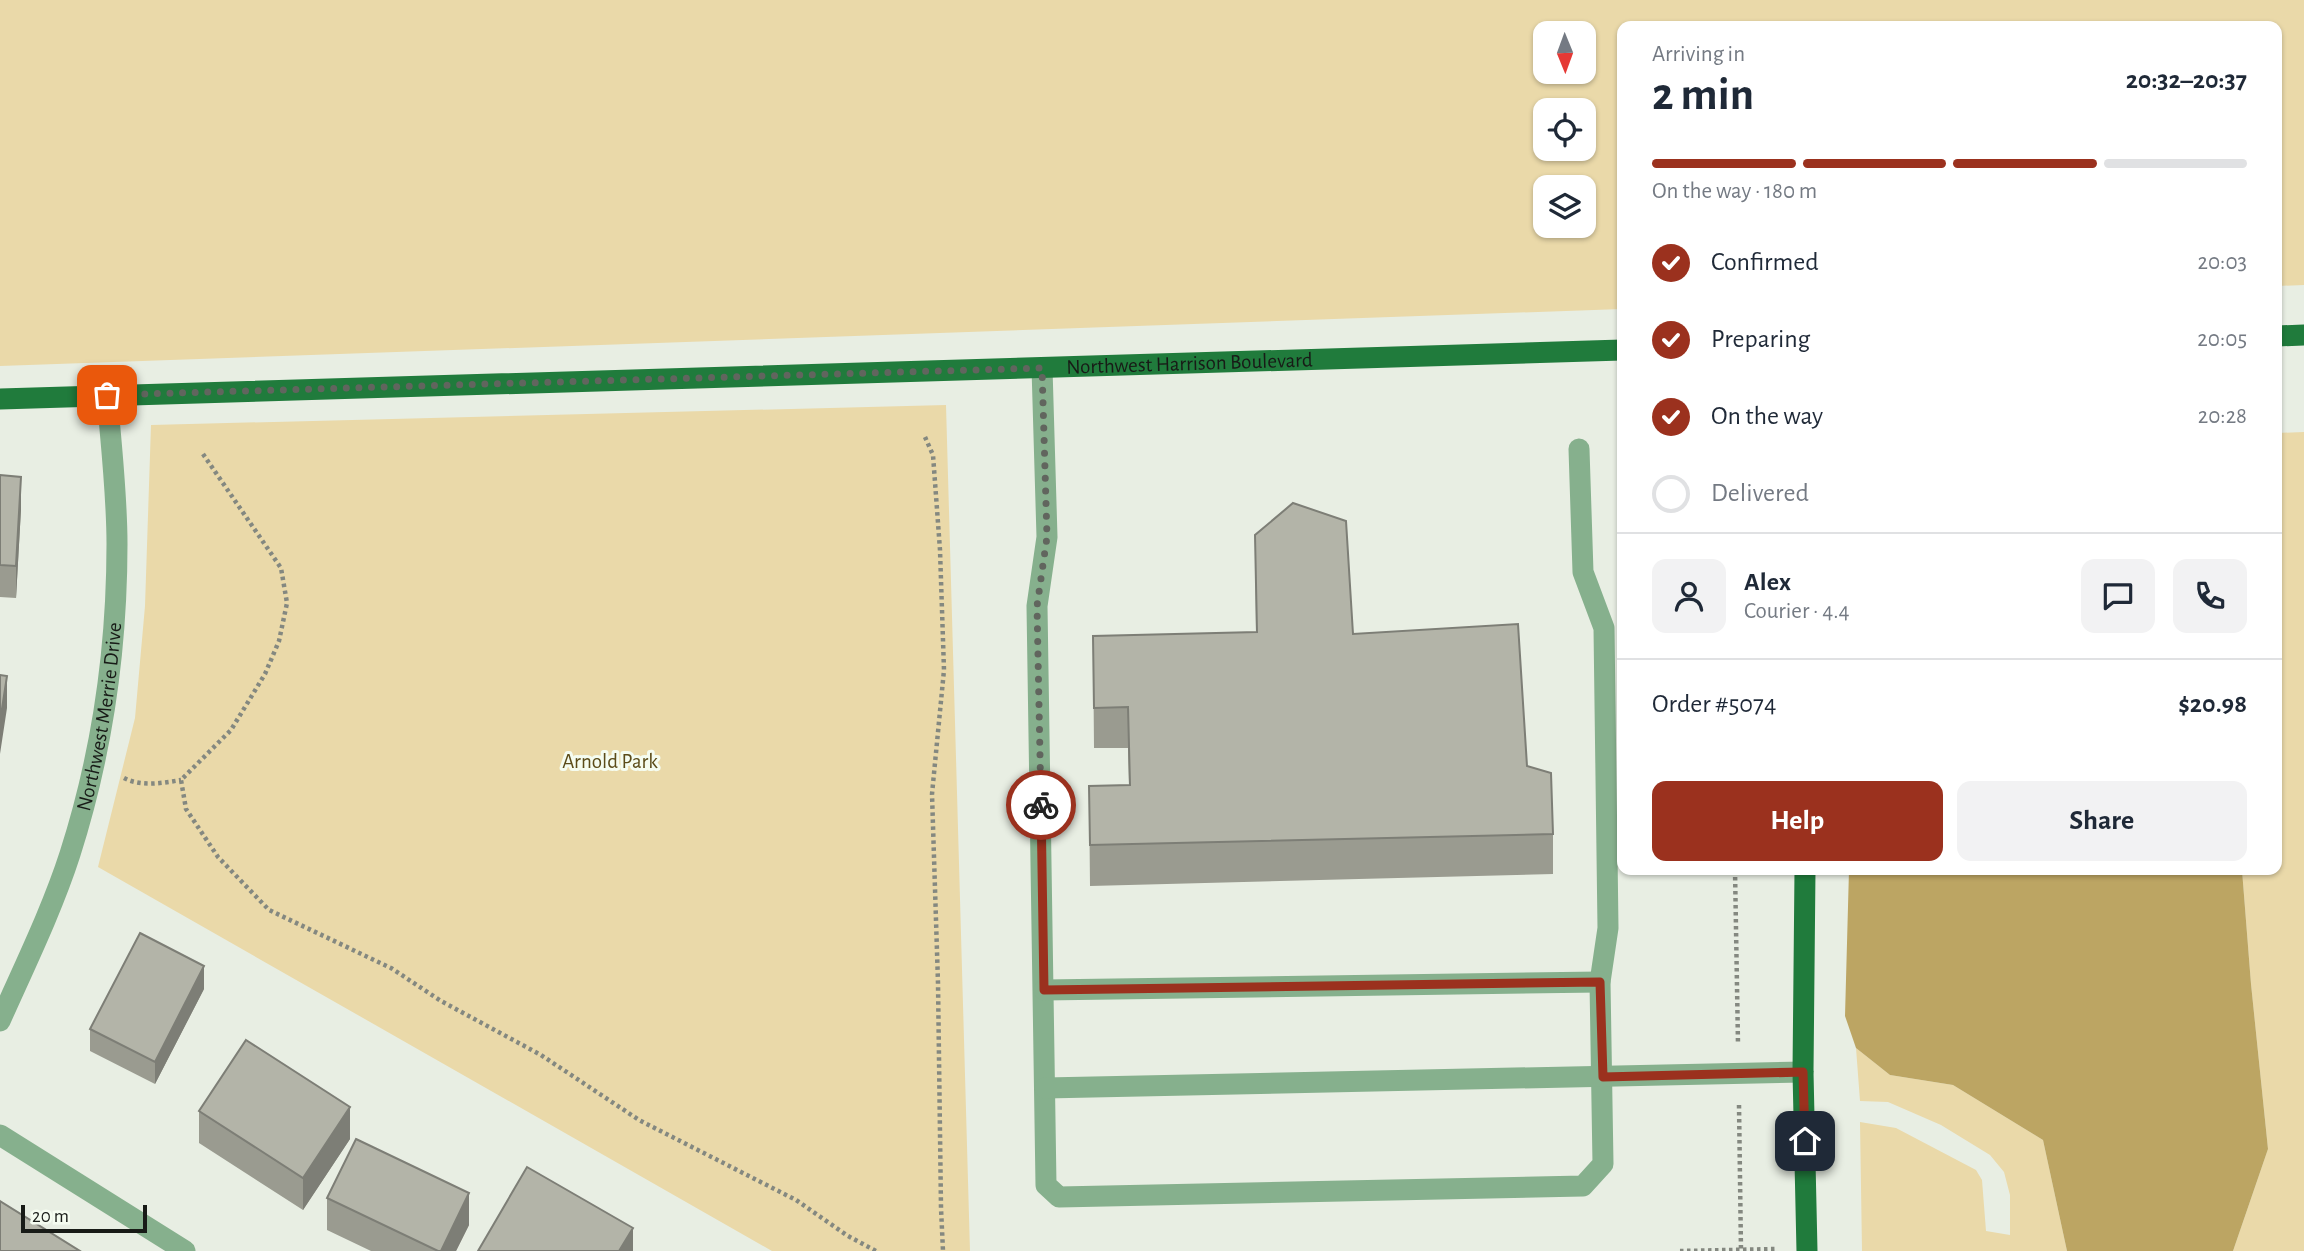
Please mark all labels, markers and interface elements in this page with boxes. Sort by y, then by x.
north arrow [1533,21,1596,84]
map controls [1533,21,1596,238]
text: Arriving in [1652,43,1745,66]
text: 20:32–20:37 [2126,67,2247,93]
text: 2 min [1652,72,1754,118]
button: locate [1533,98,1596,161]
button: layers [1533,175,1596,238]
text: On the way · 180 m [1652,180,1817,203]
icon: check [1652,244,1690,282]
text: Confirmed [1711,249,1819,275]
text: 20:03 [2198,251,2247,274]
icon: check [1652,321,1690,359]
text: Preparing [1711,326,1810,352]
text: 20:05 [2197,328,2247,351]
street label: Northwest Harrison Boulevard [1066,349,1313,378]
pin [77,365,137,425]
icon: bag [88,376,126,414]
icon: check [1652,398,1690,436]
text: On the way [1711,403,1823,429]
text: 20:28 [2198,405,2247,428]
text: Delivered [1711,480,1809,506]
button: person [1652,559,1726,633]
button: chat [2081,559,2155,633]
button: phone [2173,559,2247,633]
text: Alex [1744,569,1791,595]
text: Courier · 4.4 [1744,600,1850,623]
street label: Northwest Merrie Drive [73,622,125,813]
text: Order #5074 [1652,691,1776,717]
text: $20.98 [2178,691,2247,717]
park label: Arnold Park [562,751,658,772]
courier [1006,770,1076,840]
button: Help [1652,781,1943,861]
button: Share [1957,781,2247,861]
icon: bike [1022,786,1060,824]
pin [1775,1111,1835,1171]
icon: home [1786,1122,1824,1160]
scale bar [21,1202,147,1234]
text: 20 m [32,1207,69,1226]

